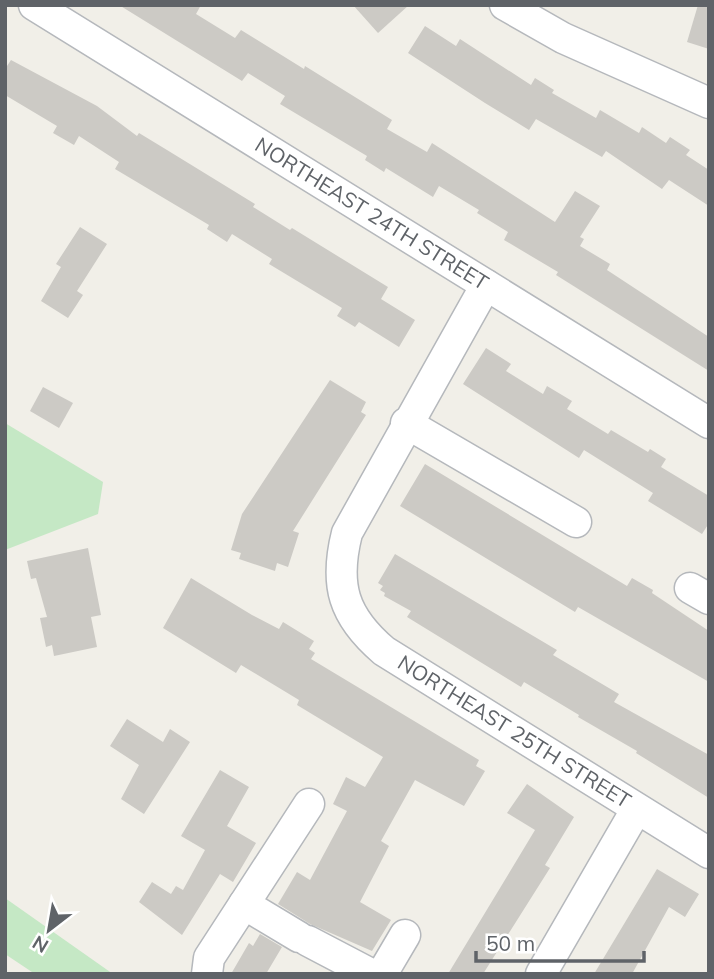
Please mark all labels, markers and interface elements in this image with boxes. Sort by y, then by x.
street label: NORTHEAST 24TH STREET [251,131,494,295]
street label: NORTHEAST 25TH STREET [393,649,636,813]
north arrow [14,895,84,965]
scale bar [476,920,644,964]
text: 50 m [486,930,535,956]
text: N [28,931,53,959]

